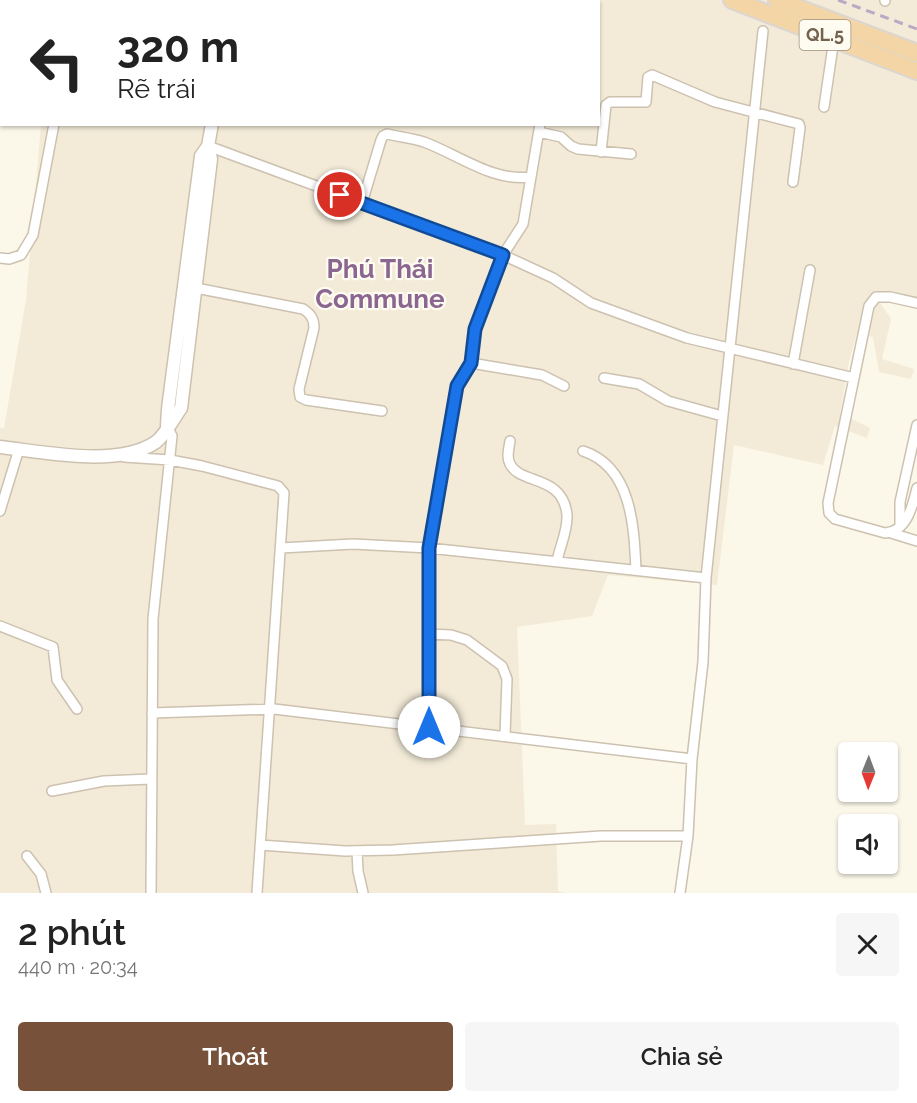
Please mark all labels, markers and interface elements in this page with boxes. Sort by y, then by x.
road number: QL.5 [800,20,850,50]
text: 320 m [117,23,239,72]
icon: left [18,24,96,102]
text: Rẽ trái [117,73,196,104]
pin [314,169,365,220]
icon: arrive [323,178,356,211]
district label: Phú Thái Commune [315,254,445,314]
position arrow [397,695,461,759]
north arrow [838,742,898,802]
map controls [838,742,898,874]
button: sound [838,814,898,874]
text: 2 phút [18,911,126,953]
button: close [836,913,899,976]
text: 440 m · 20:34 [18,955,138,979]
button: Thoát [18,1022,453,1091]
button: Chia sẻ [465,1022,899,1091]

